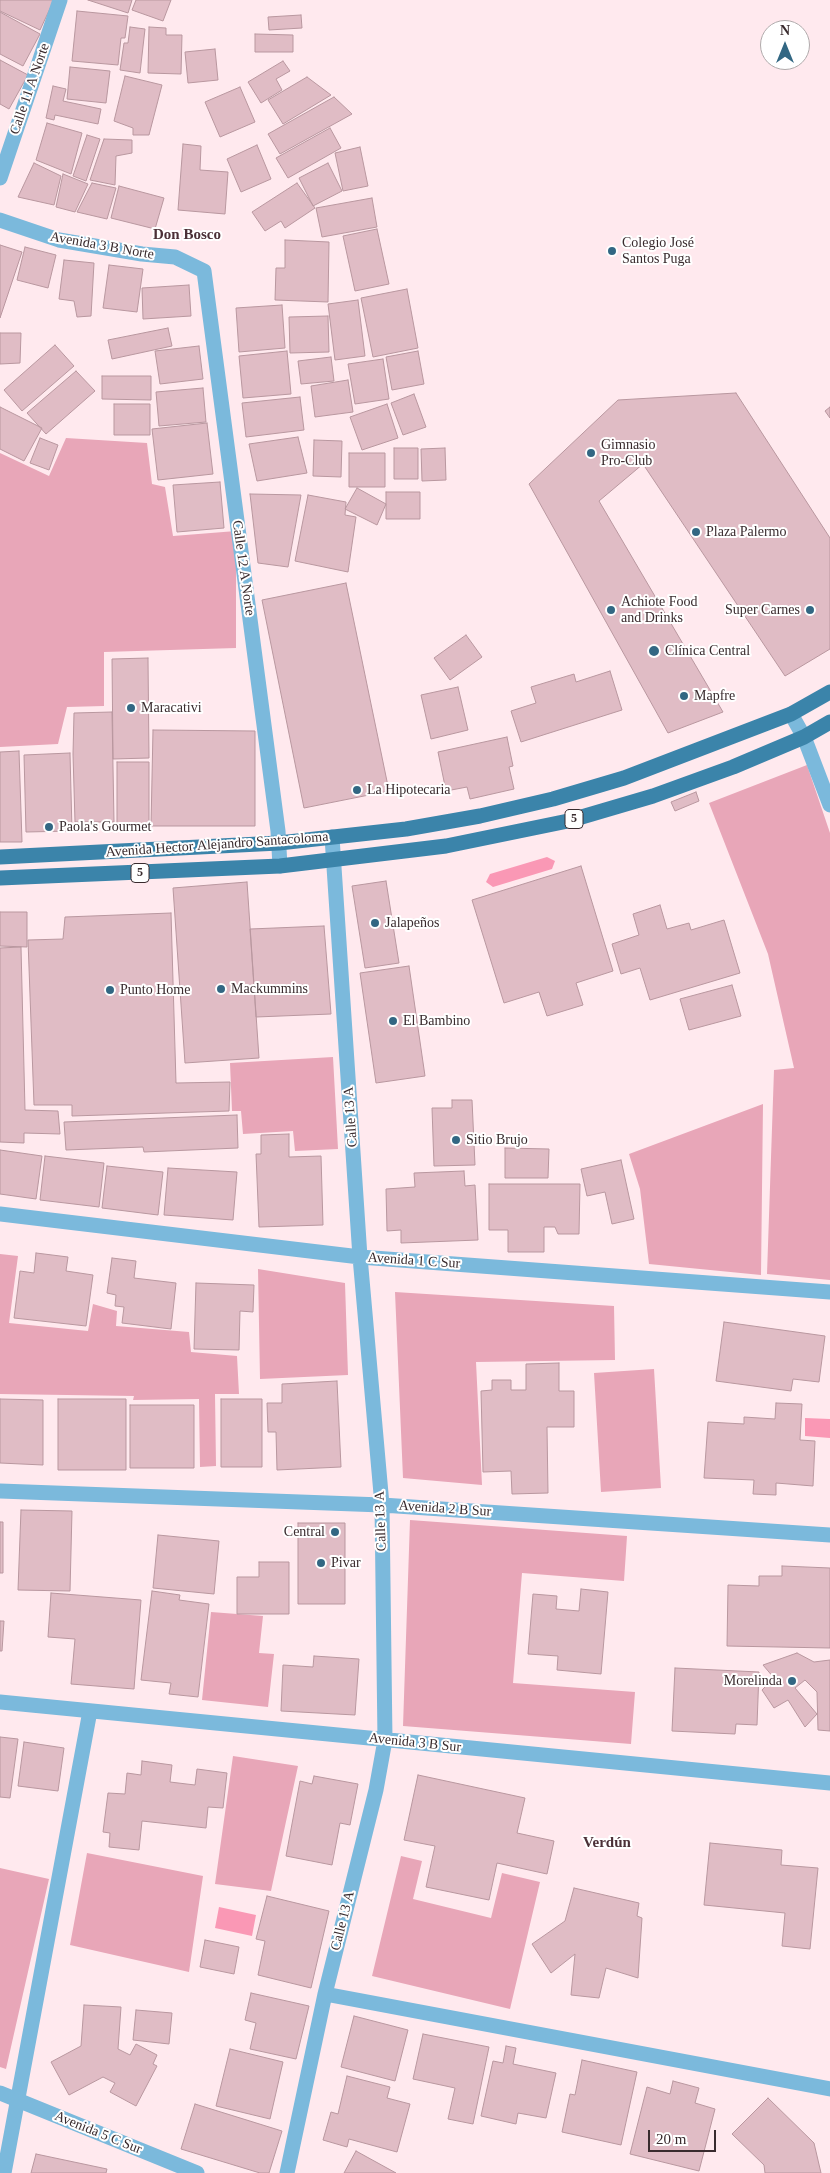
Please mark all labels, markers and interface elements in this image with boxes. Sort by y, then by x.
north arrow [760,20,810,70]
text: N [780,23,790,38]
street label: Calle 11 A Norte [7,41,53,137]
district label: Don Bosco [153,226,221,244]
street label: Avenida 3 B Norte [49,229,155,263]
place label: Colegio José Santos Puga [622,235,694,268]
marker: Colegio José Santos Puga [606,245,618,257]
place label: Gimnasio Pro-Club [601,437,655,470]
marker: Gimnasio Pro-Club [585,447,597,459]
street label: Calle 12 A Norte [228,519,258,617]
place label: Plaza Palermo [706,524,786,540]
marker: Plaza Palermo [690,526,702,538]
place label: Achiote Food and Drinks [621,594,698,626]
place label: Super Carnes [725,602,800,618]
marker: Achiote Food and Drinks [605,604,617,616]
marker: Super Carnes [804,604,816,616]
place label: Clínica Central [665,643,750,659]
marker: Clínica Central [647,644,661,658]
place label: Mapfre [694,688,735,704]
marker: Mapfre [678,690,690,702]
place label: Maracativi [141,700,202,716]
marker: Maracativi [125,702,137,714]
place label: La Hipotecaria [367,782,451,798]
marker: La Hipotecaria [351,784,363,796]
road number: 5 [565,810,583,829]
place label: Paola's Gourmet [59,819,151,835]
marker: Paola's Gourmet [43,821,55,833]
street label: Avenida Hector Alejandro Santacoloma [105,829,329,861]
road number: 5 [131,864,149,882]
place label: Jalapeños [385,915,439,931]
marker: Jalapeños [369,917,381,929]
place label: Mackummins [231,981,308,997]
place label: Punto Home [120,982,190,998]
marker: Mackummins [215,983,227,995]
marker: Punto Home [104,984,116,996]
place label: El Bambino [403,1013,470,1029]
marker: El Bambino [387,1015,399,1027]
street label: Calle 13 A [341,1086,361,1148]
place label: Sitio Brujo [466,1132,528,1148]
marker: Sitio Brujo [450,1134,462,1146]
street label: Avenida 1 C Sur [367,1249,461,1273]
street label: Calle 13 A [372,1490,390,1552]
street label: Avenida 2 B Sur [398,1497,492,1521]
place label: Central [284,1524,325,1540]
marker: Central [329,1526,341,1538]
place label: Pivar [331,1555,361,1571]
marker: Pivar [315,1557,327,1569]
place label: Morelinda [724,1673,782,1689]
marker: Morelinda [786,1675,798,1687]
street label: Avenida 3 B Sur [368,1730,462,1756]
district label: Verdún [583,1834,631,1852]
street label: Calle 13 A [328,1890,358,1952]
street label: Avenida 5 C Sur [52,2108,144,2158]
scale bar [650,2120,718,2152]
text: 20 m [656,2131,686,2147]

